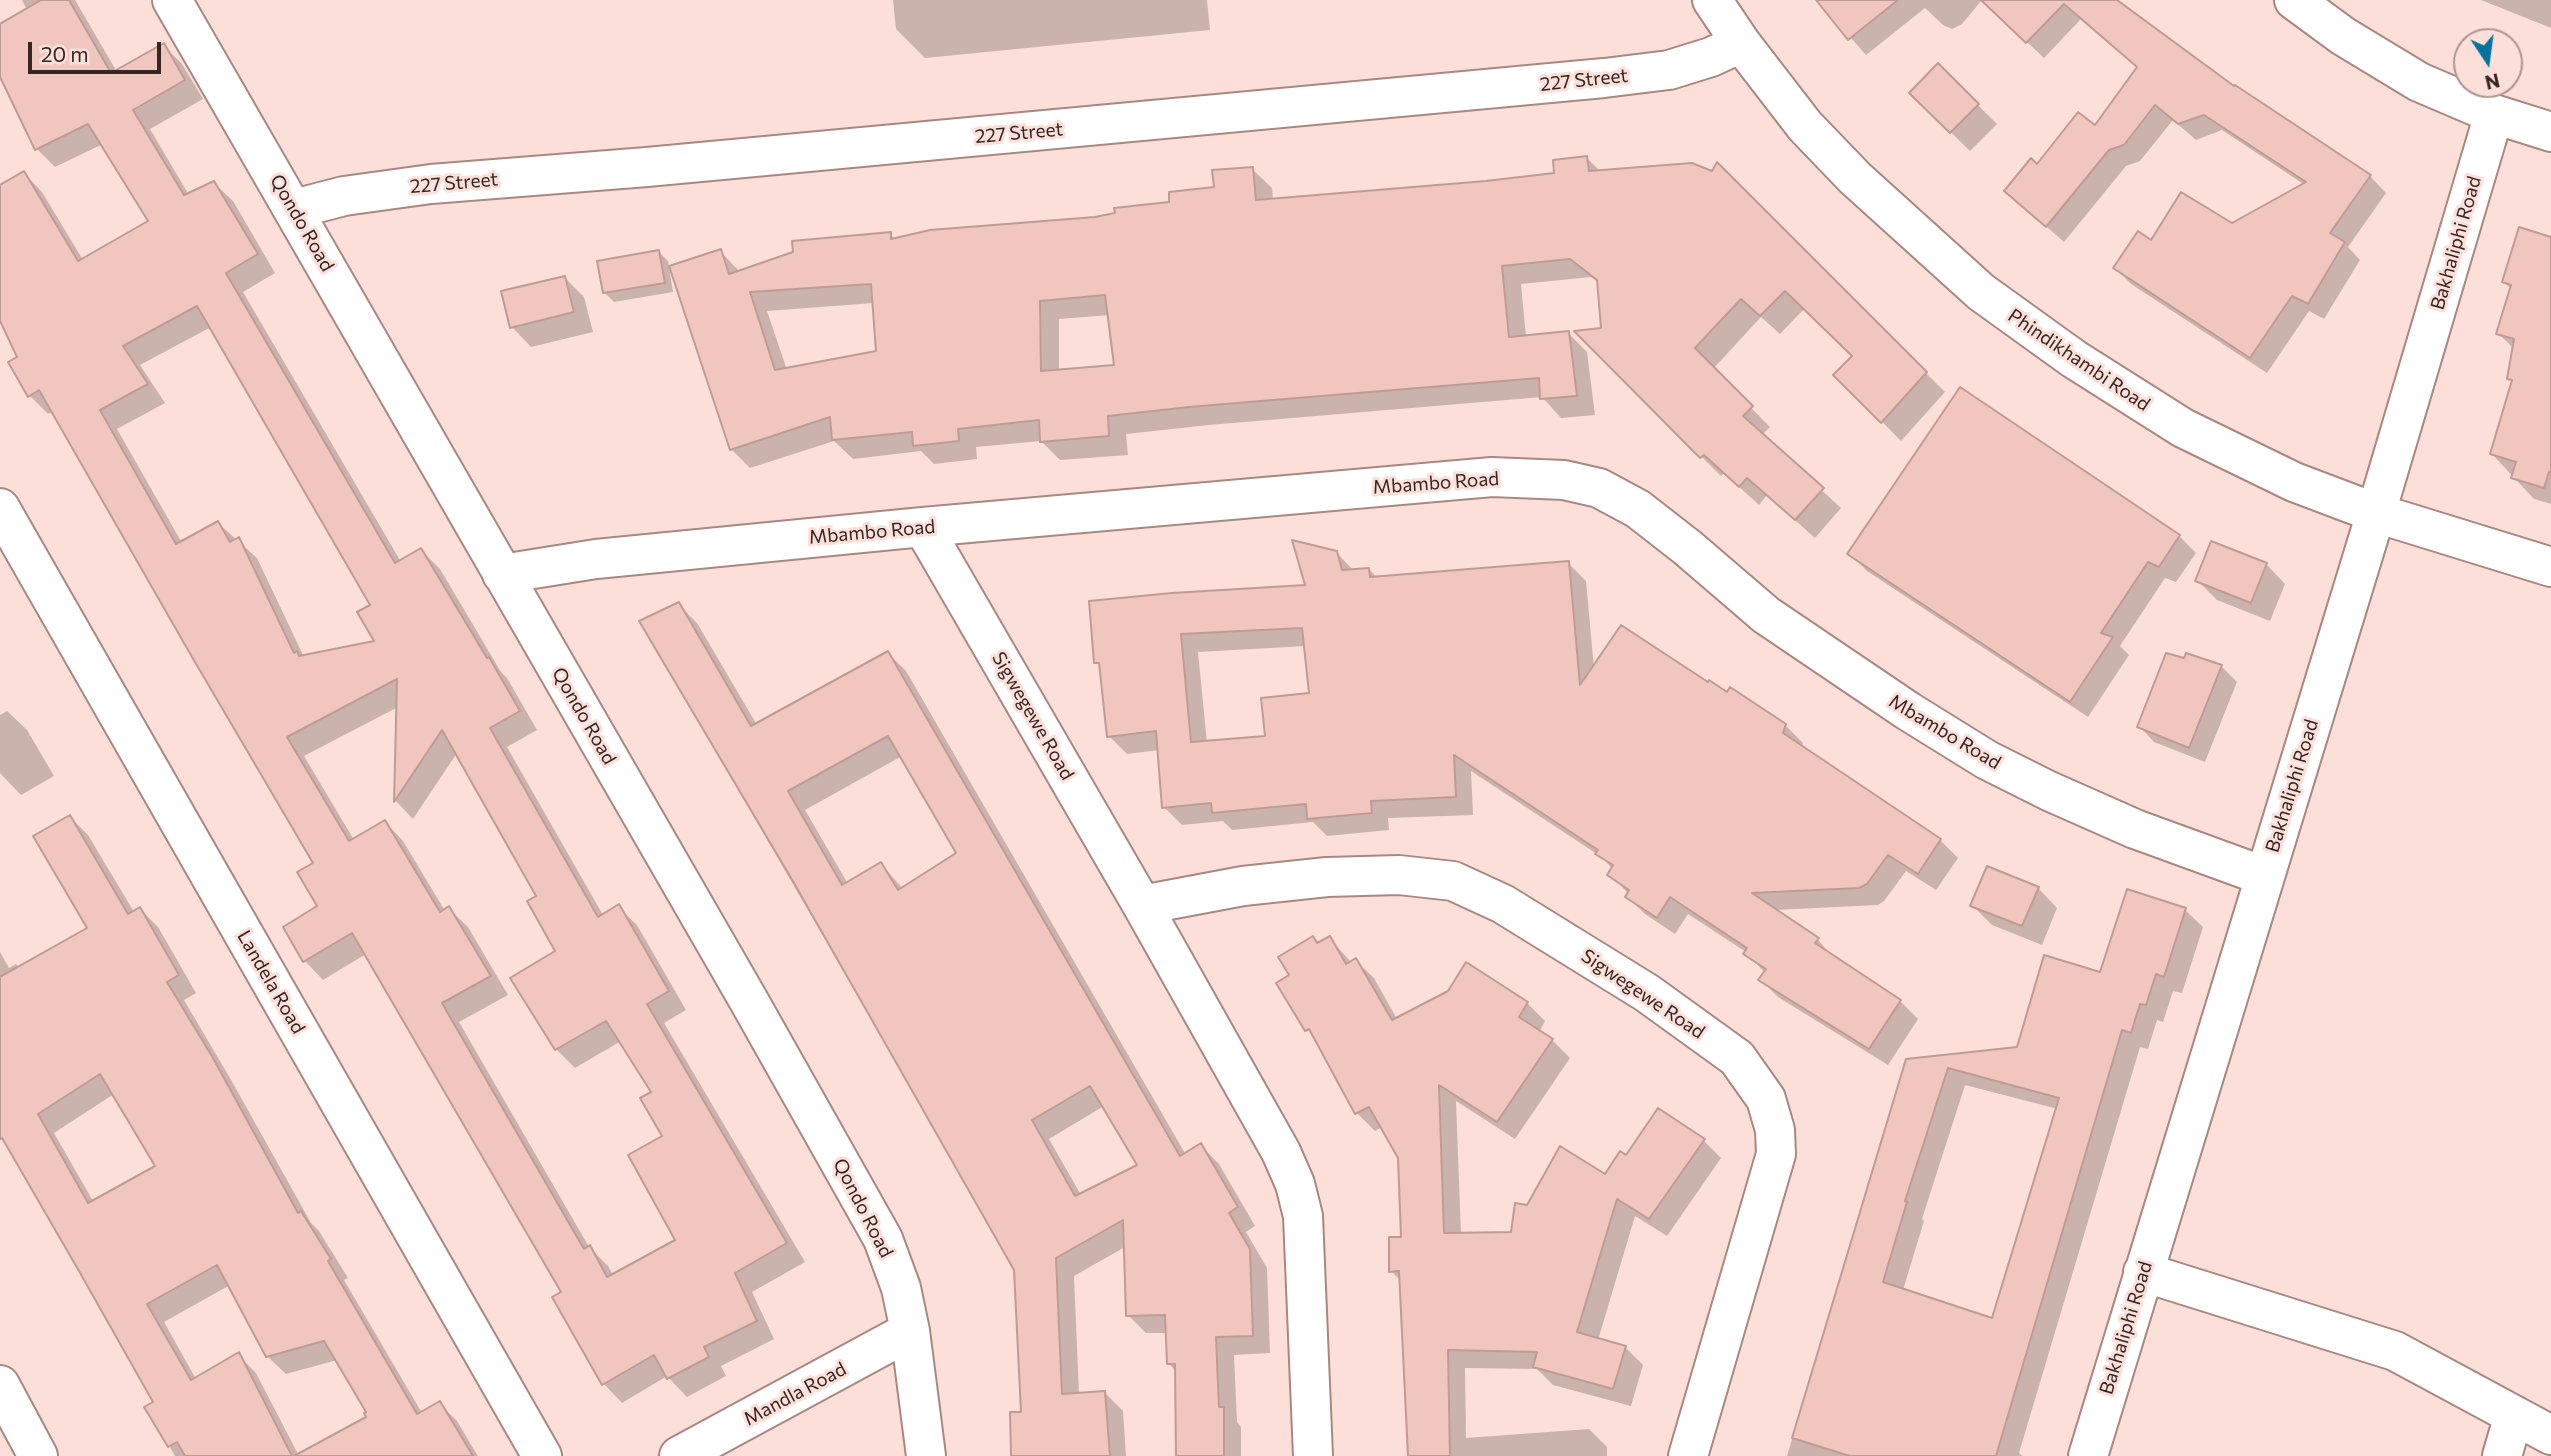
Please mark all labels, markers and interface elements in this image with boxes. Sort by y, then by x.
scale bar [32,28,164,72]
north arrow [2453,28,2523,98]
text: 20 m [41,41,89,66]
street label: 227 Street [1539,64,1629,96]
text: N [2483,69,2502,95]
street label: 227 Street [974,118,1064,148]
street label: 227 Street [409,168,499,198]
street label: Qondo Road [265,170,339,276]
street label: Bakhaliphi Road [2426,174,2486,312]
street label: Phindikhambi Road [2004,304,2154,416]
street label: Mbambo Road [1372,467,1500,499]
street label: Mbambo Road [808,515,936,549]
street label: Sigwegewe Road [987,648,1079,784]
street label: Qondo Road [547,663,621,769]
street label: Mbambo Road [1885,690,2005,774]
street label: Bakhaliphi Road [2261,717,2323,855]
street label: Landela Road [232,926,310,1038]
street label: Sigwegewe Road [1577,944,1709,1044]
street label: Qondo Road [828,1155,898,1261]
street label: Bakhaliphi Road [2095,1259,2157,1397]
street label: Mandla Road [740,1358,850,1430]

